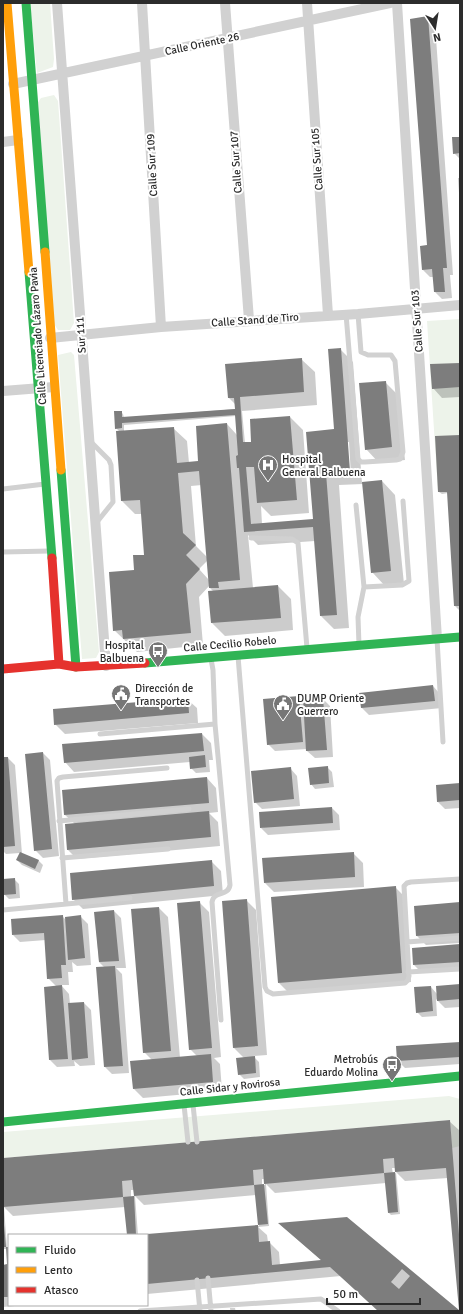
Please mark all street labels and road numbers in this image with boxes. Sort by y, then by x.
street label: Calle Oriente 26 [164,30,240,58]
street label: Calle Sur 105 [308,127,326,191]
street label: Calle Sur 107 [227,130,245,194]
street label: Calle Sur 109 [144,133,160,197]
street label: Calle Licenciado Lázaro Pavia [27,266,49,405]
street label: Calle Sur 103 [408,289,426,353]
street label: Calle Stand de Tiro [211,310,300,330]
street label: Sur 111 [73,316,89,354]
street label: Calle Cecilio Robelo [183,633,277,655]
street label: Calle Sidar y Rovirosa [179,1075,281,1099]

